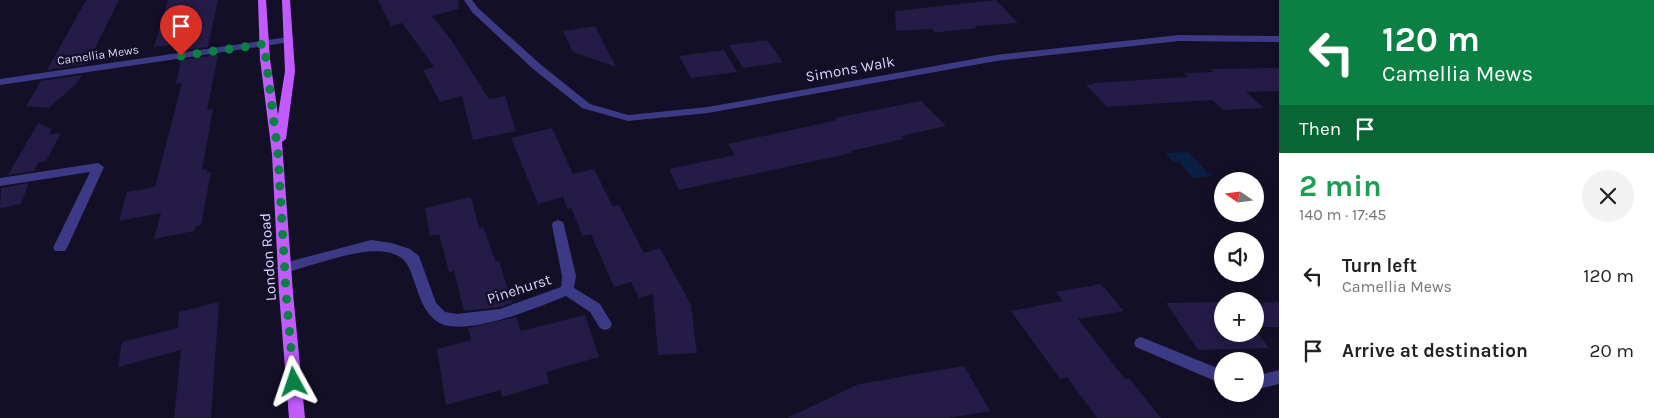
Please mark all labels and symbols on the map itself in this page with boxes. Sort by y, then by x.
pin [160,5,202,56]
street label: Camellia Mews [56,42,140,68]
street label: Simons Walk [804,52,896,86]
north arrow [1214,172,1264,222]
street label: London Road [256,212,280,302]
street label: Pinehurst [485,270,554,308]
position arrow [267,355,319,407]

